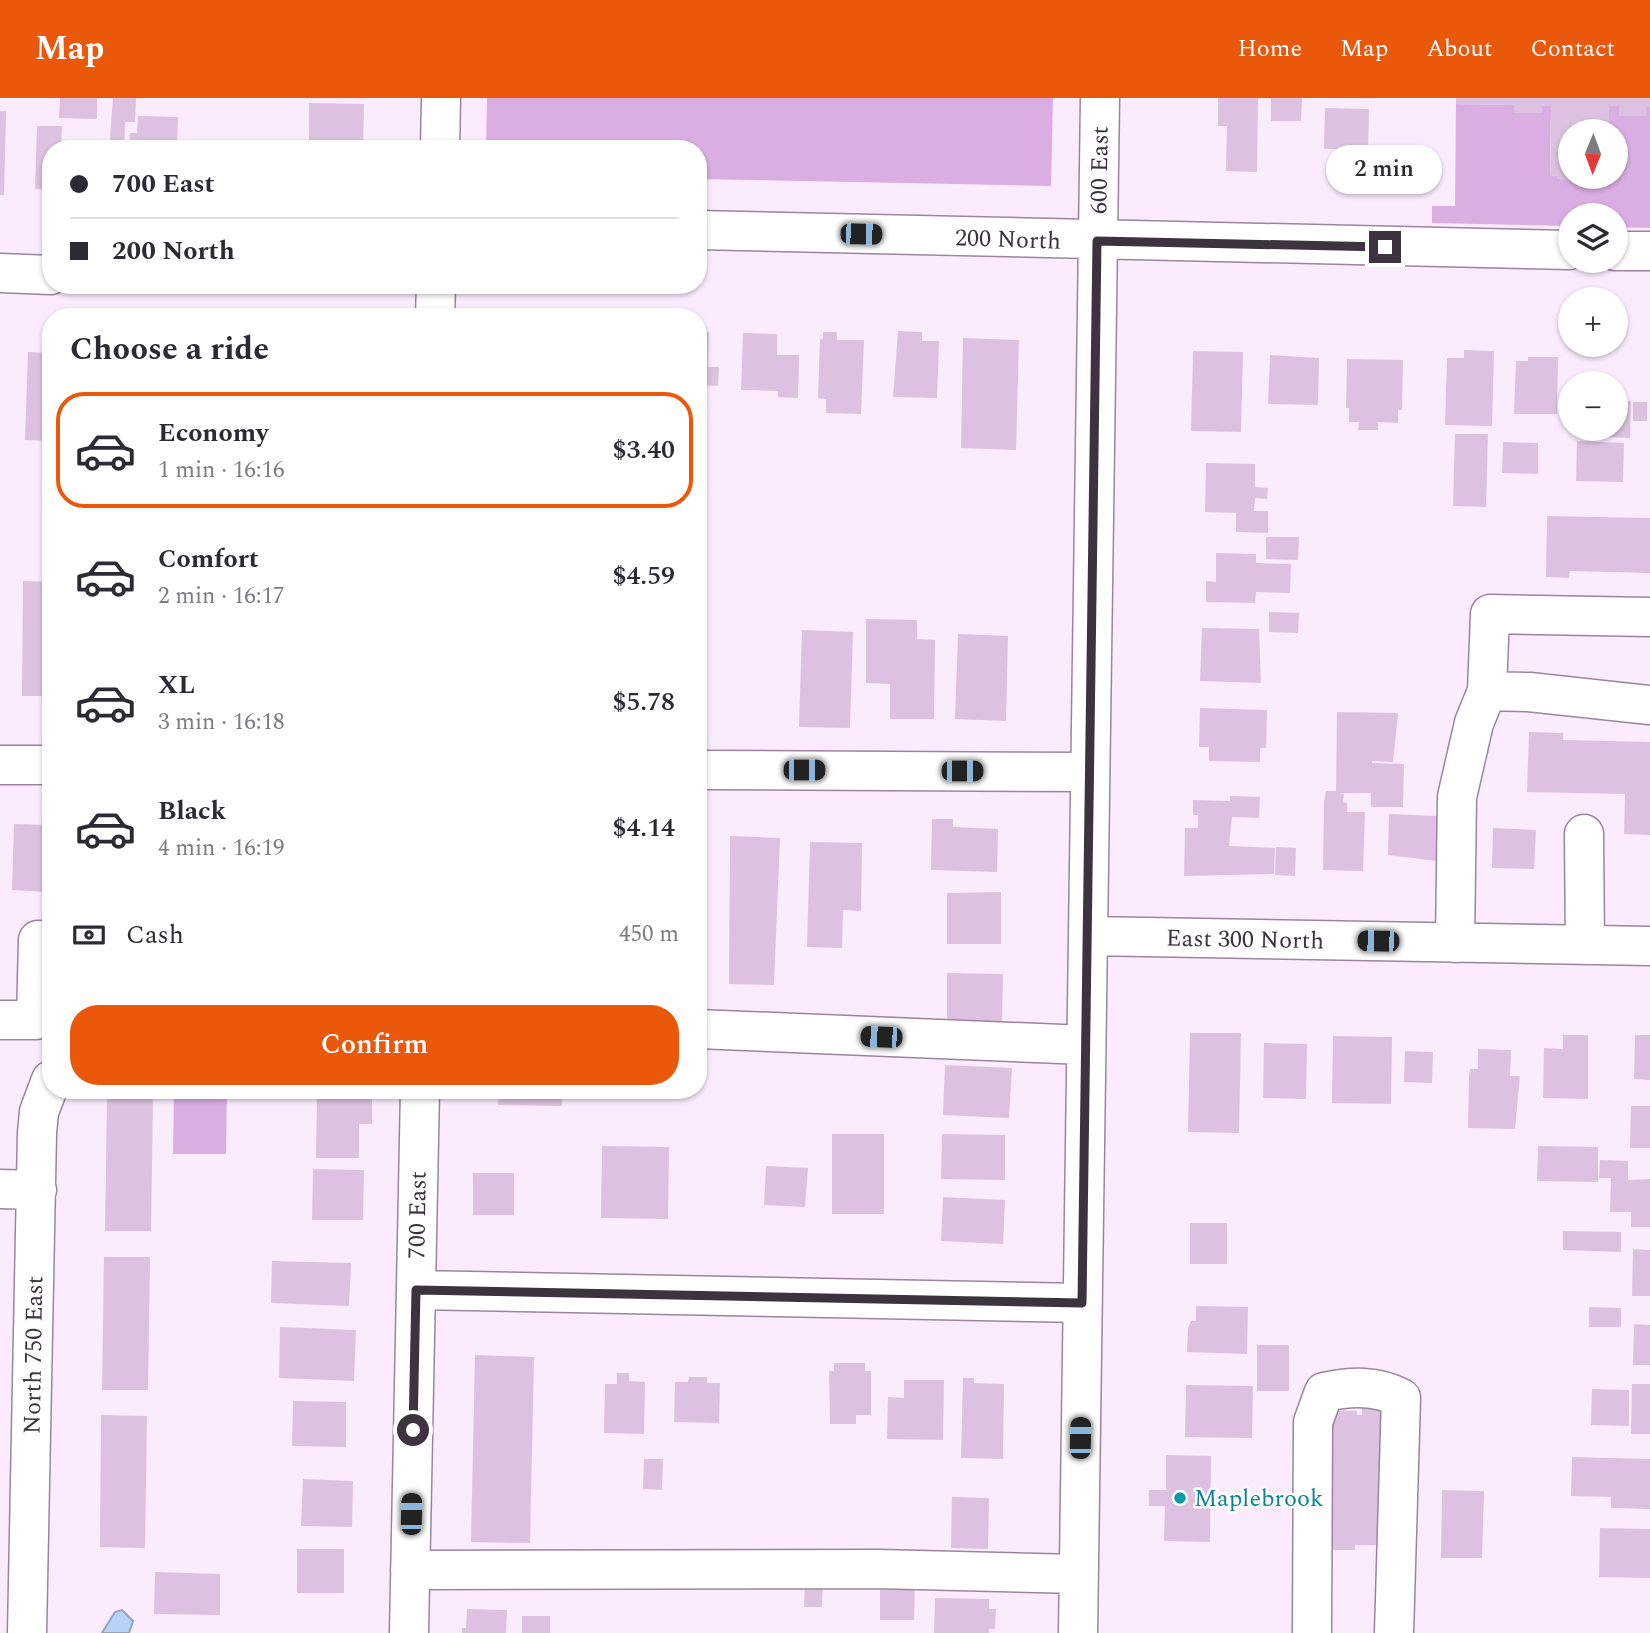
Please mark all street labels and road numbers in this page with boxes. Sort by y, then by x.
street label: 600 East [1081,126,1119,214]
street label: 200 North [954,220,1062,260]
street label: East 300 North [1166,921,1324,959]
street label: 700 East [399,1171,437,1259]
street label: North 750 East [15,1276,53,1434]

